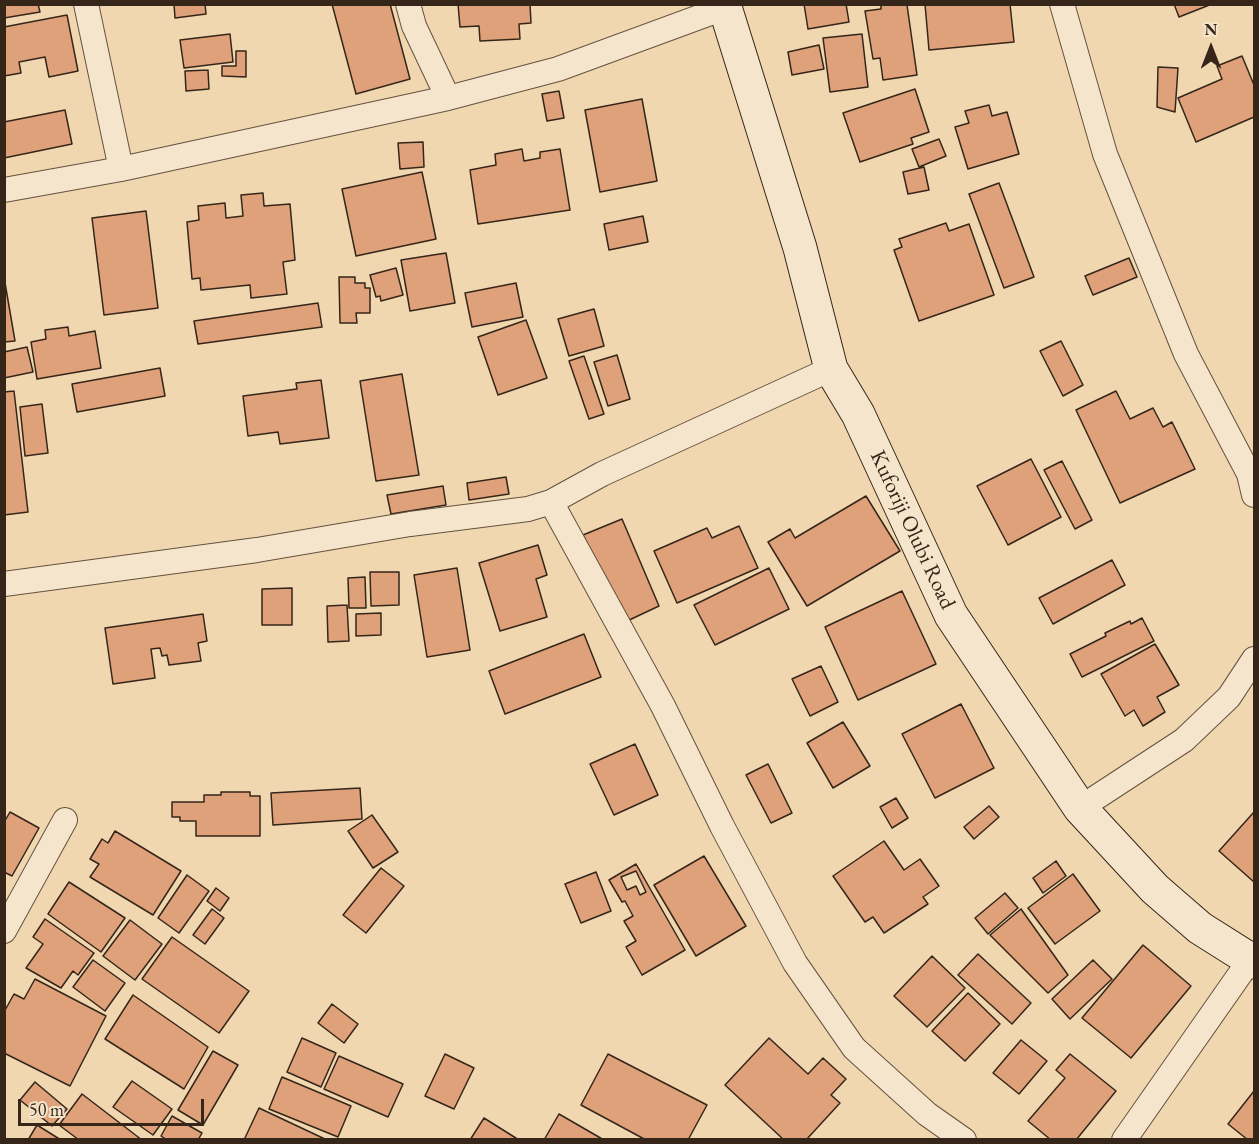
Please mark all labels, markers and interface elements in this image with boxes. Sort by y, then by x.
north arrow [1181,18,1241,78]
text: N [1205,19,1217,40]
street label: Kuforiji Olubi Road [864,446,960,614]
scale bar [21,1087,207,1125]
text: 50 m [29,1098,64,1121]

